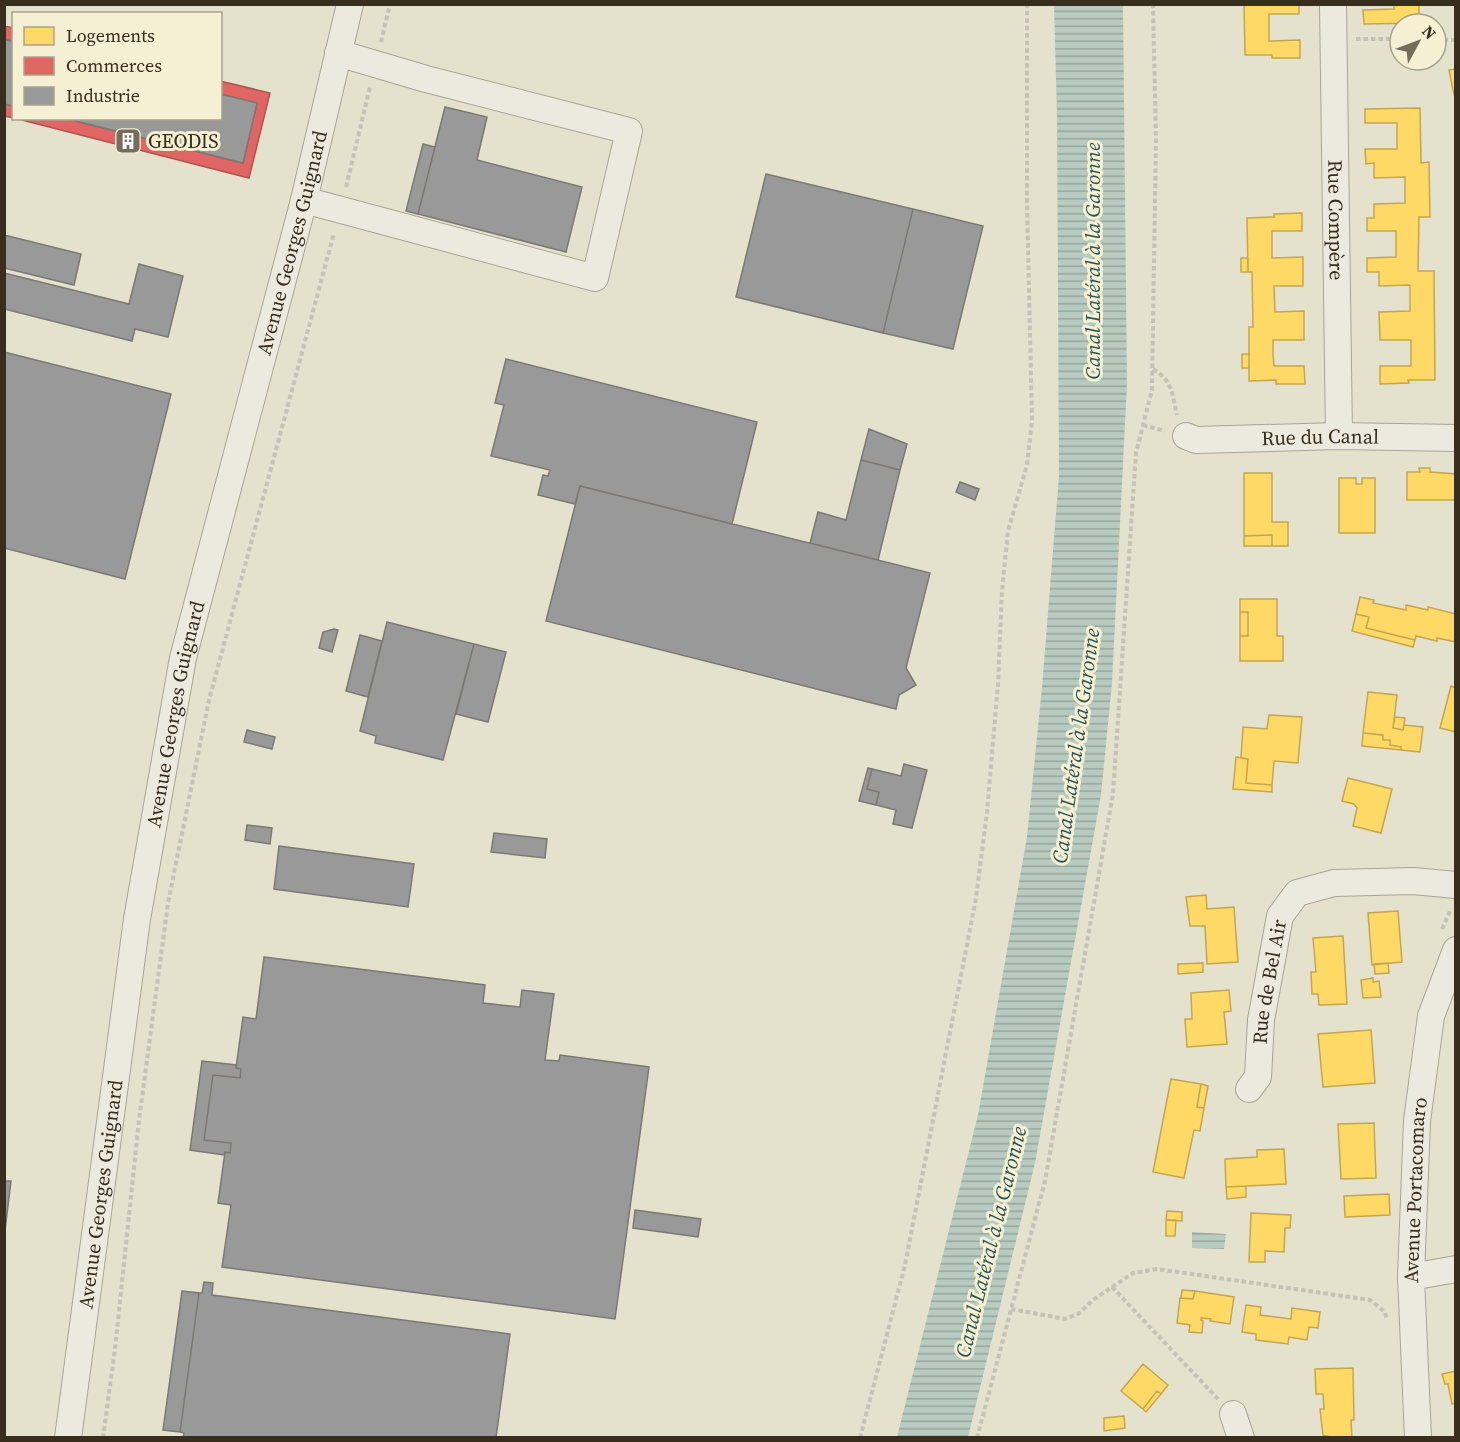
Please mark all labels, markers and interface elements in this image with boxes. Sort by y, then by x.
legend [12,12,222,120]
north arrow [1388,12,1448,72]
text: N [1417,21,1442,44]
text: Logements [66,23,155,48]
text: Commerces [66,53,162,78]
text: Industrie [66,83,140,108]
building icon: GEODIS [113,126,143,156]
place label: GEODIS [148,127,218,155]
street label: Avenue Georges Guignard [250,127,334,358]
water label: Canal Latéral à la Garonne [1078,142,1107,379]
street label: Rue Compère [1321,159,1351,281]
street label: Rue du Canal [1261,422,1379,452]
street label: Avenue Georges Guignard [139,597,212,830]
water label: Canal Latéral à la Garonne [1045,626,1106,865]
street label: Rue de Bel Air [1246,917,1293,1045]
street label: Avenue Georges Guignard [71,1077,130,1310]
street label: Avenue Portacomaro [1397,1095,1434,1284]
water label: Canal Latéral à la Garonne [948,1123,1033,1360]

